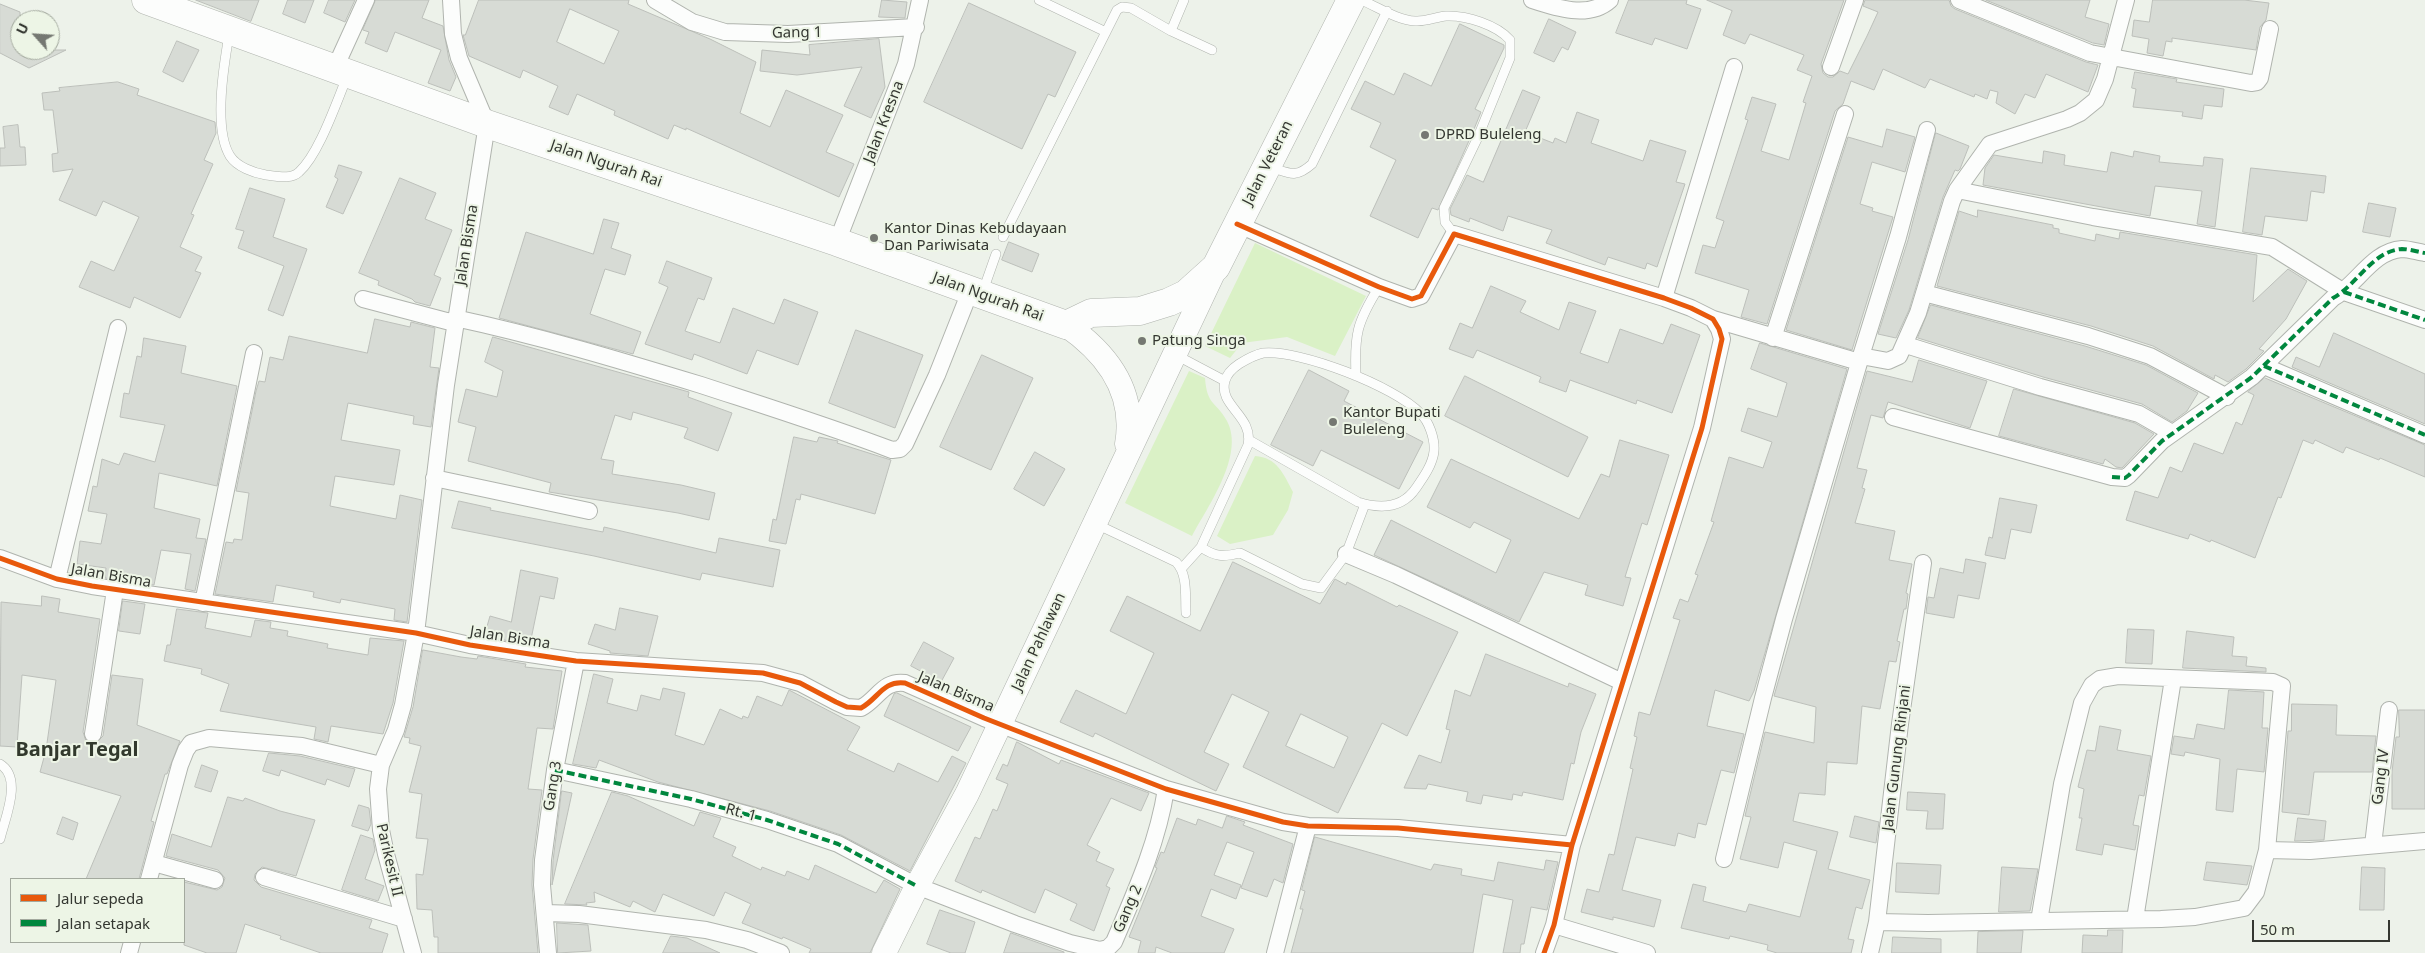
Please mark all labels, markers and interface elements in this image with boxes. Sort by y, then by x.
north arrow [10,10,60,60]
text: U [11,20,33,38]
street label: Gang 1 [772,24,822,42]
street label: Jalan Kresna [860,78,908,166]
street label: Jalan Veteran [1239,118,1297,208]
place label: DPRD Buleleng [1435,126,1541,144]
marker: DPRD Buleleng [1419,129,1431,141]
street label: Jalan Ngurah Rai [548,136,664,192]
street label: Jalan Bisma [452,203,482,287]
place label: Kantor Dinas Kebudayaan Dan Pariwisata [884,220,1067,255]
marker: Kantor Dinas Kebudayaan Dan Pariwisata [868,232,880,244]
street label: Jalan Ngurah Rai [930,269,1046,325]
place label: Patung Singa [1152,332,1246,350]
marker: Patung Singa [1136,335,1148,347]
place label: Kantor Bupati Buleleng [1343,404,1440,439]
marker: Kantor Bupati Buleleng [1327,416,1339,428]
street label: Jalan Bisma [69,560,153,592]
street label: Jalan Pahlawan [1008,590,1070,694]
street label: Jalan Bisma [468,623,552,653]
street label: Jalan Bisma [915,668,997,716]
street label: Jalan Gunung Rinjani [1879,684,1915,832]
district label: Banjar Tegal [15,738,139,762]
street label: Gang IV [2369,748,2393,806]
street label: Gang 3 [540,760,566,812]
street label: Rt. 1 [724,800,758,826]
street label: Parikesit II [372,822,406,898]
legend [10,878,185,943]
street label: Gang 2 [1110,882,1146,936]
text: Jalur sepeda [57,888,144,908]
scale bar [2255,910,2392,942]
text: Jalan setapak [57,913,150,933]
text: 50 m [2260,919,2295,939]

